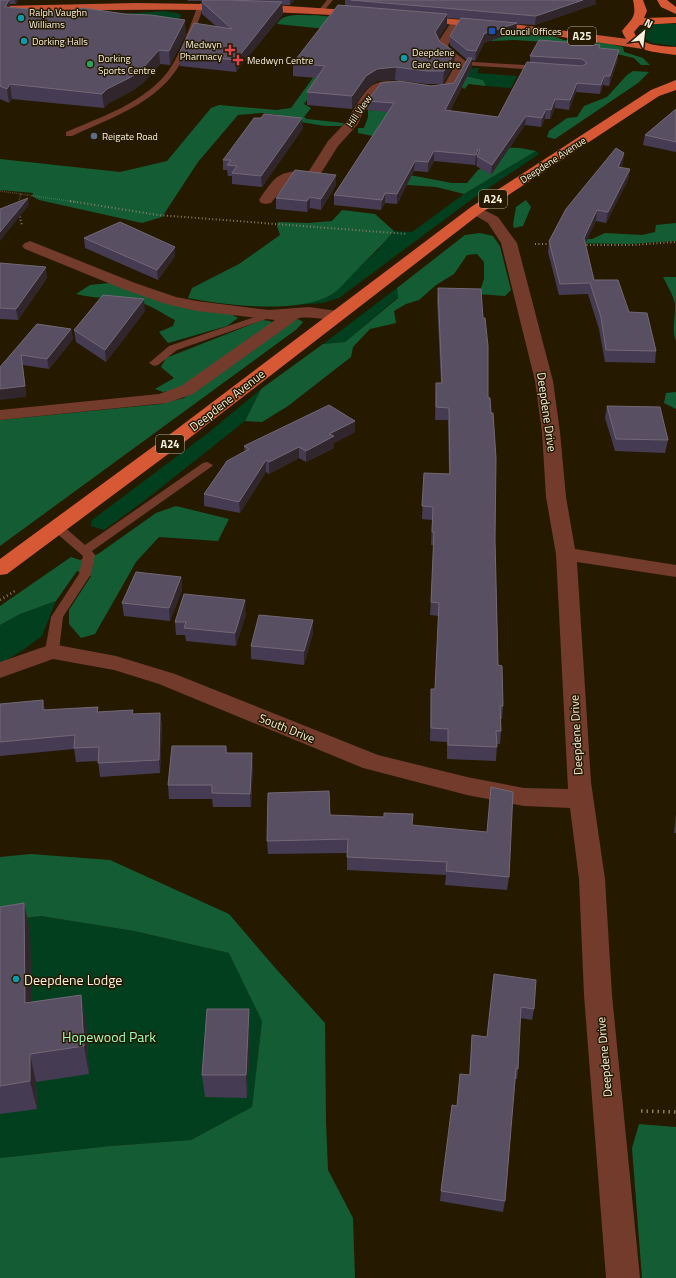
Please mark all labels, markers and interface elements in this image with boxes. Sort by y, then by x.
place label: Ralph Vaughn Williams [29,5,87,32]
north arrow [624,12,664,52]
marker: Ralph Vaughn Williams [16,13,26,23]
text: N [642,14,656,32]
place label: Council Offices [500,24,562,39]
marker: Council Offices [487,26,497,36]
road number: A25 [568,27,596,45]
place label: Dorking Halls [32,34,88,49]
marker: Dorking Halls [19,36,29,46]
place label: Medwyn Pharmacy [180,37,222,64]
marker: Medwyn Pharmacy [225,45,235,55]
place label: Deepdene Care Centre [412,45,461,72]
place label: Dorking Sports Centre [98,51,155,78]
place label: Medwyn Centre [247,53,313,68]
marker: Deepdene Care Centre [399,53,409,63]
marker: Medwyn Centre [232,54,244,66]
marker: Dorking Sports Centre [85,59,95,69]
street label: Hill View [342,91,376,130]
place label: Reigate Road [102,129,158,144]
marker: Reigate Road [89,131,99,141]
street label: Deepdene Avenue [517,133,589,187]
road number: A24 [479,190,507,208]
street label: Deepdene Avenue [185,364,269,436]
street label: Deepdene Drive [532,371,562,453]
road number: A24 [156,435,184,453]
street label: Deepdene Drive [564,695,588,775]
street label: South Drive [256,708,318,748]
place label: Deepdene Lodge [24,969,122,990]
marker: Deepdene Lodge [11,974,21,984]
street label: Deepdene Drive [591,1016,617,1098]
park label: Hopewood Park [62,1026,156,1047]

